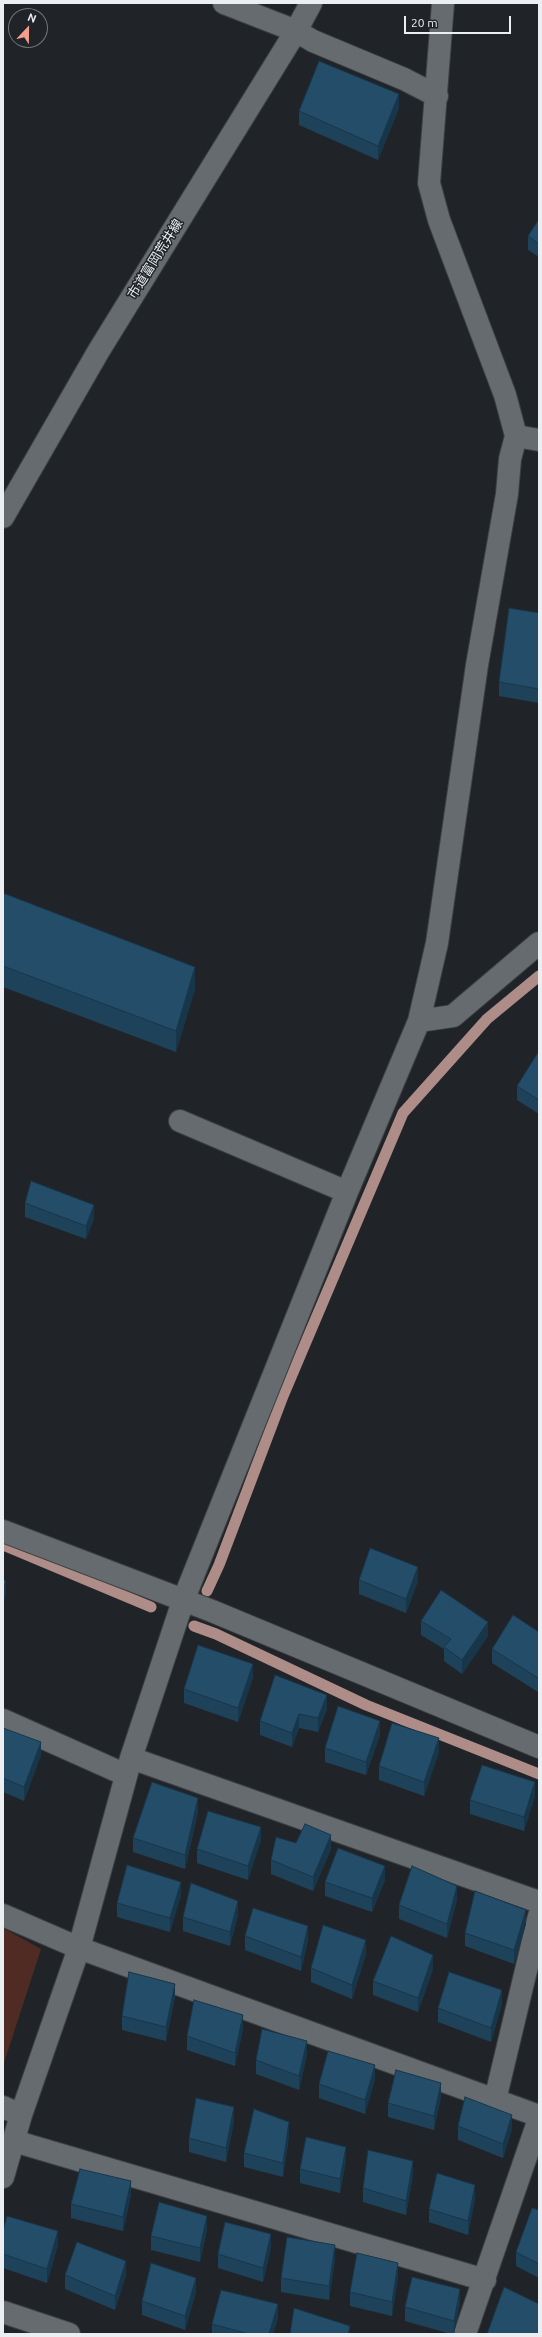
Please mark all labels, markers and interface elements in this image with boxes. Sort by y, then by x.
north arrow [8,8,48,48]
scale bar [406,8,513,34]
text: N [26,11,38,25]
text: 20 m [411,16,438,29]
street label: 市道富岡荒井線 [124,216,186,302]

